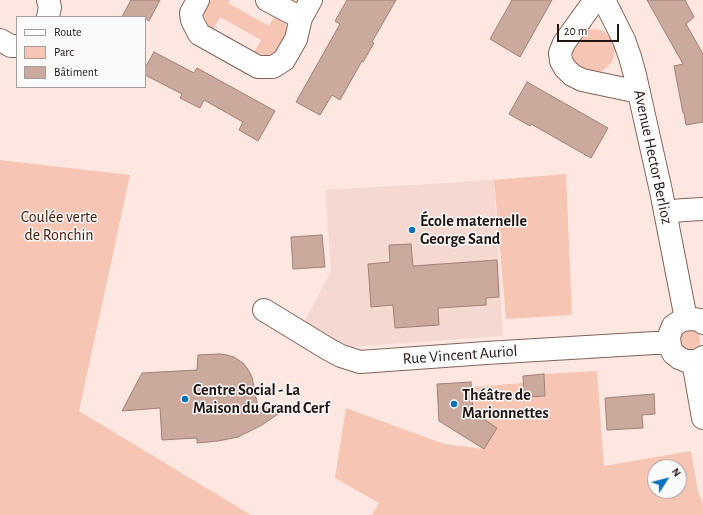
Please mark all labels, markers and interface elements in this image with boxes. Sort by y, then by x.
legend [16,16,146,88]
scale bar [559,16,621,42]
text: 20 m [564,25,587,37]
text: Route [54,26,81,38]
text: Parc [54,46,74,58]
text: Bâtiment [54,66,98,78]
street label: Avenue Hector Berlioz [629,88,677,226]
park label: Coulée verte de Ronchin [21,207,97,245]
place label: École maternelle George Sand [420,211,527,249]
marker: École maternelle George Sand [407,225,417,235]
street label: Rue Vincent Auriol [402,341,518,369]
place label: Centre Social - La Maison du Grand Cerf [193,380,329,418]
place label: Théâtre de Marionnettes [462,385,549,423]
marker: Centre Social - La Maison du Grand Cerf [180,394,190,404]
marker: Théâtre de Marionnettes [449,399,459,409]
north arrow [647,459,687,499]
text: N [670,466,683,479]

